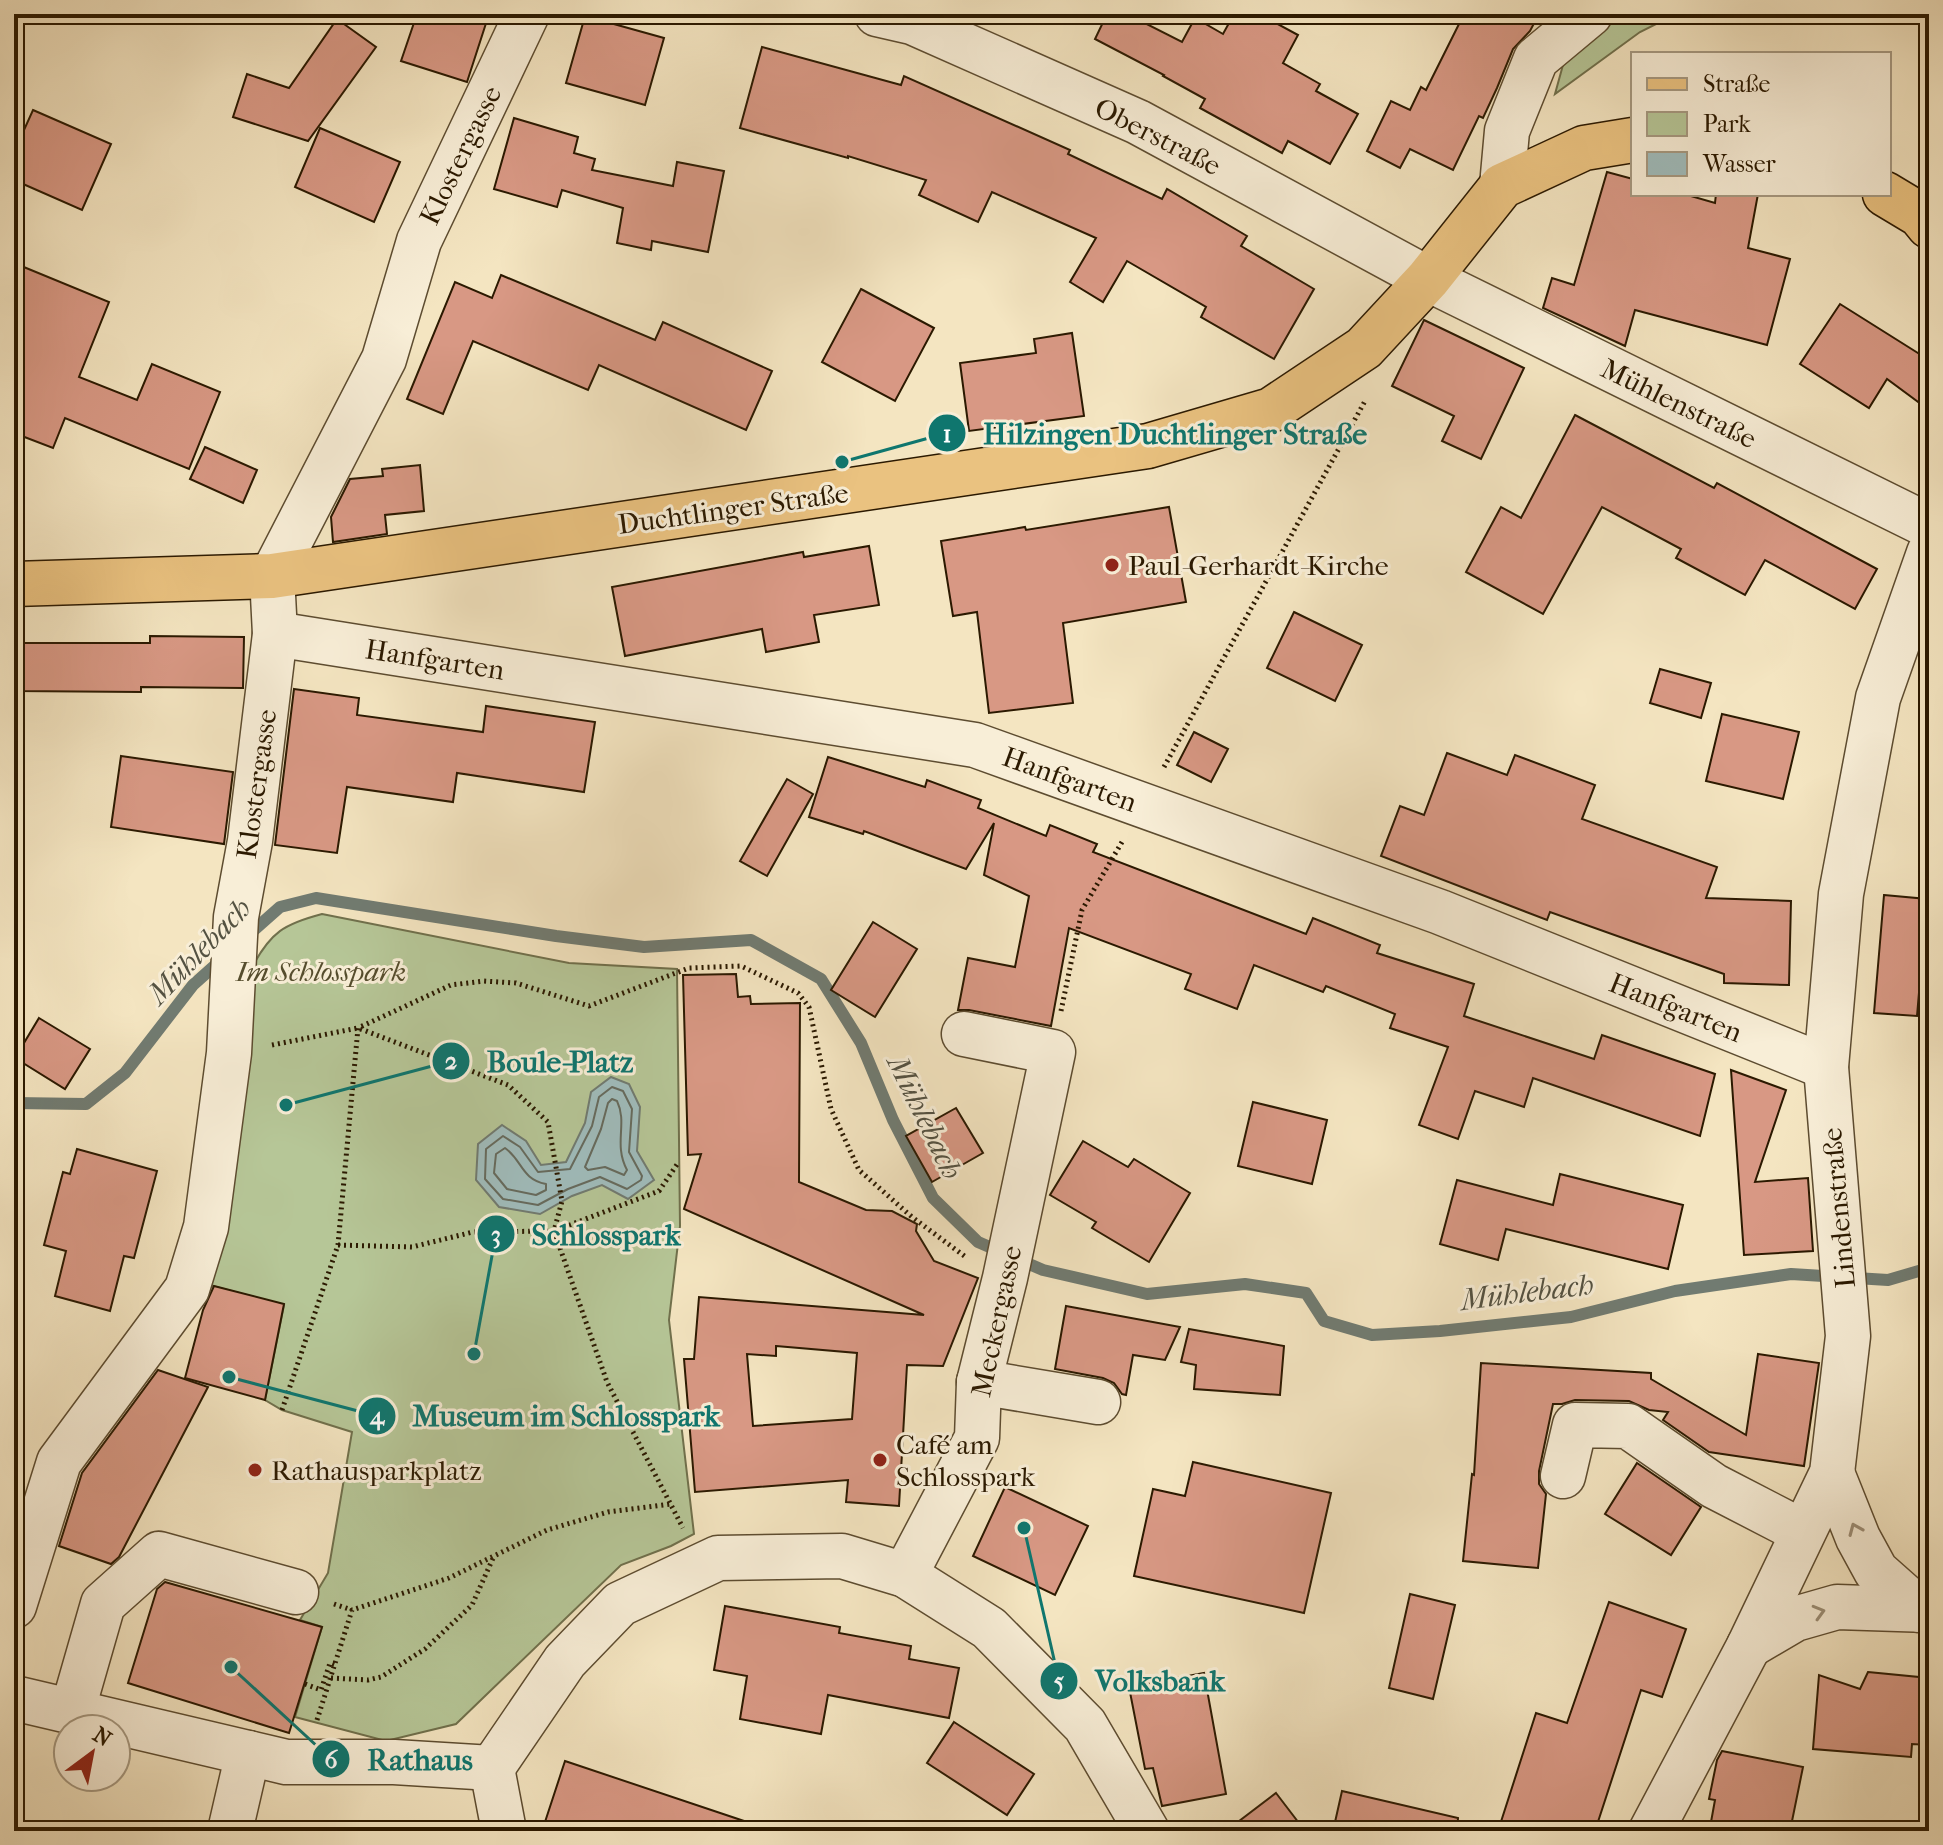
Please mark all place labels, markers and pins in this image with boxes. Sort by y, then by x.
callout: Hilzingen Duchtlinger Straße [927,406,1383,460]
place label: Paul-Gerhardt-Kirche [1128,549,1389,582]
marker: Paul-Gerhardt-Kirche [1103,556,1121,574]
callout: Boule-Platz [431,1034,649,1088]
callout: Schlosspark [476,1207,697,1261]
callout: Museum im Schlosspark [357,1389,736,1443]
place label: Café am Schlosspark [896,1428,1036,1493]
marker: Café am Schlosspark [871,1451,889,1469]
place label: Rathausparkplatz [271,1454,482,1487]
marker: Rathausparkplatz [246,1461,264,1479]
callout: Volksbank [1039,1654,1241,1708]
callout: Rathaus [311,1732,489,1786]

